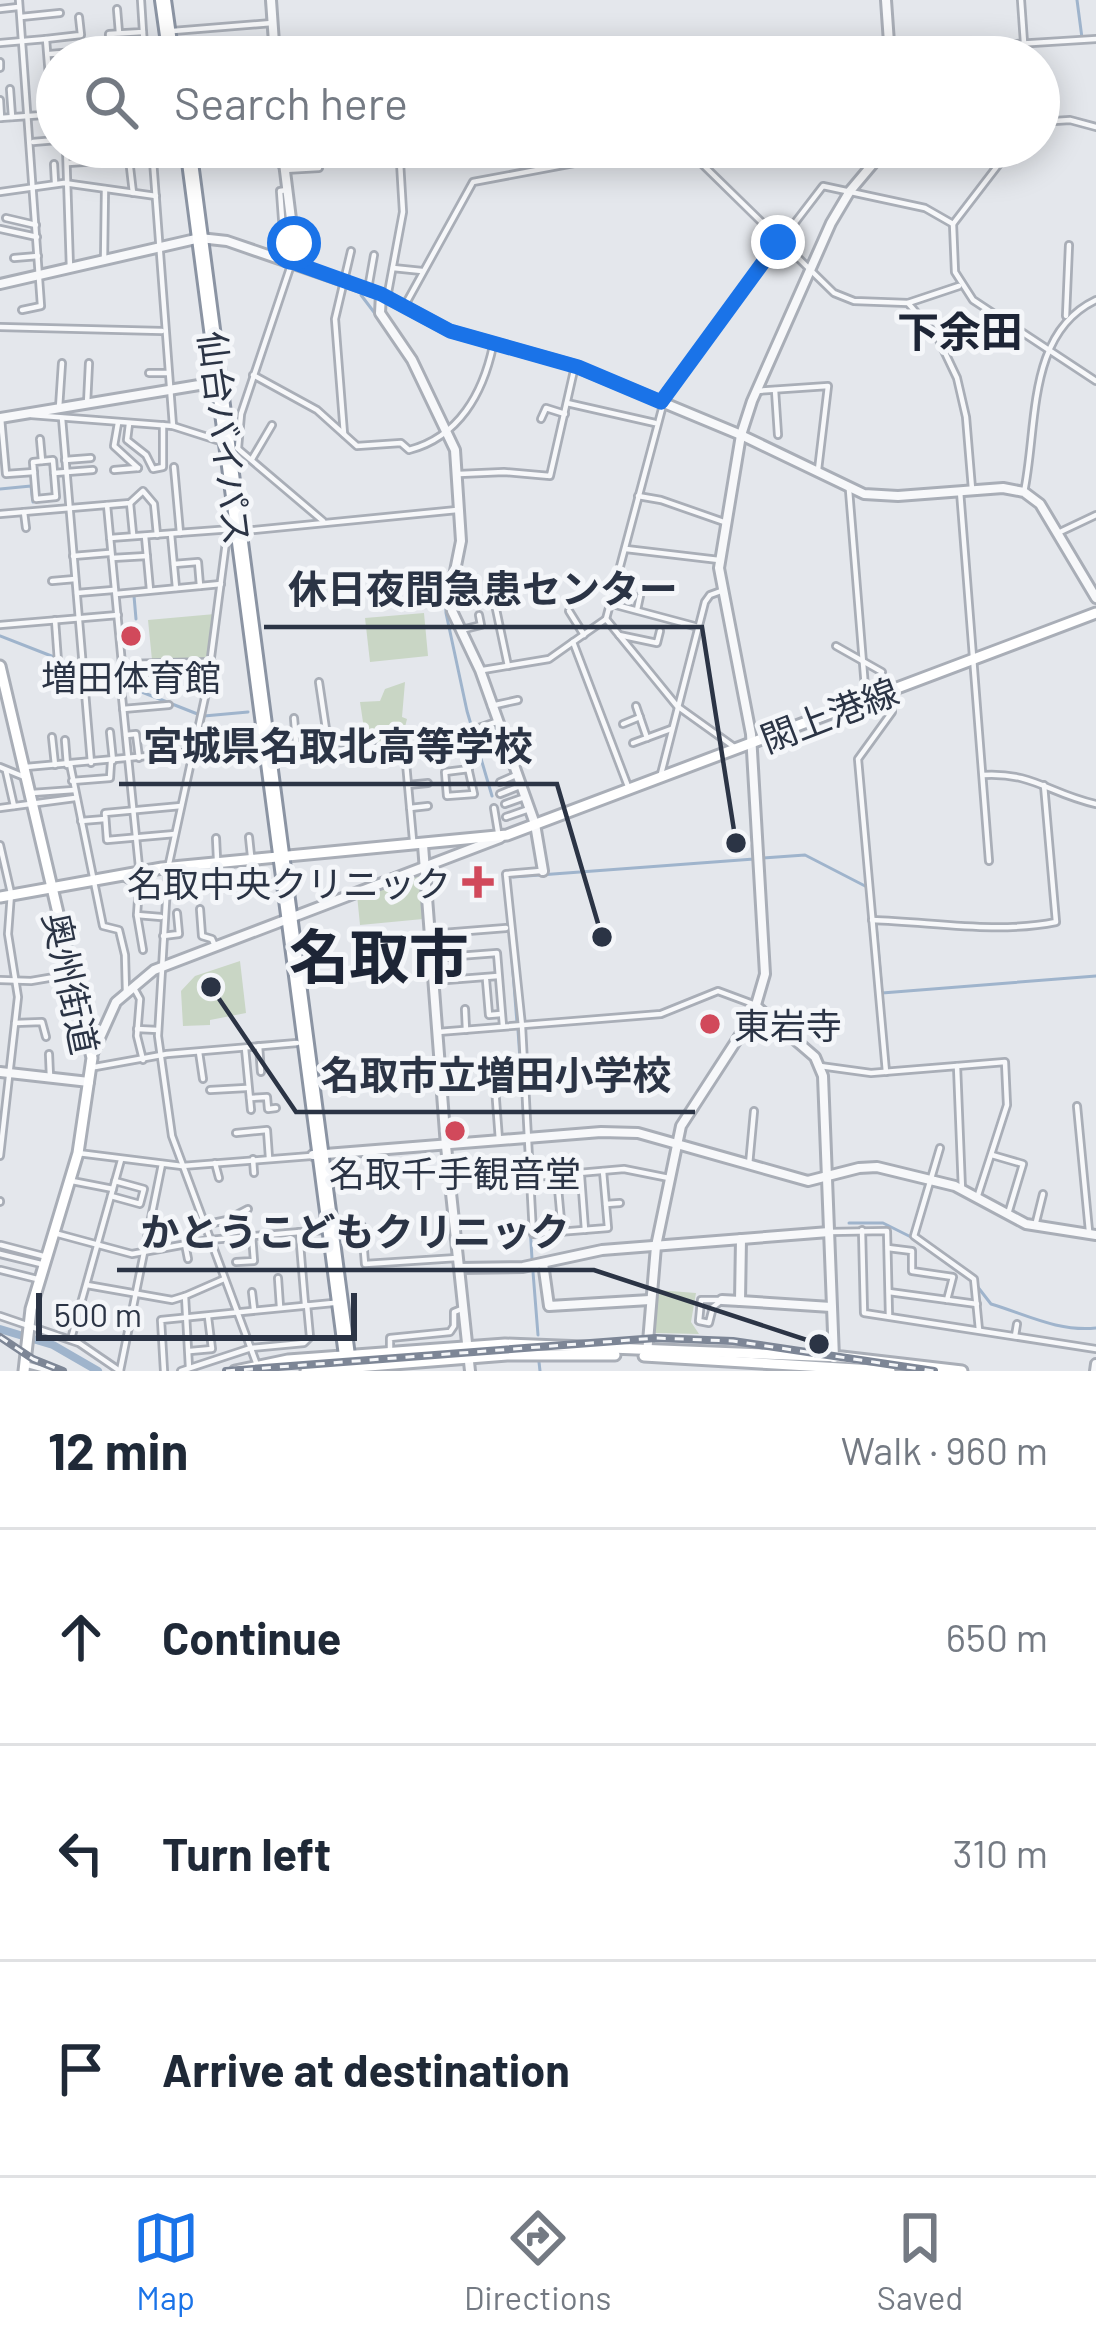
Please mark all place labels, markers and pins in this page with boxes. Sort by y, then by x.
callout: 休日夜間急患センター [264,552,702,627]
marker: 増田体育館 [118,623,144,649]
place label: 増田体育館 [41,655,221,698]
callout: 宮城県名取北高等学校 [119,709,557,784]
place label: 名取中央クリニック [127,861,451,904]
marker: 名取中央クリニック [462,866,494,898]
place label: 東岩寺 [734,1003,842,1046]
marker: 東岩寺 [697,1011,723,1037]
callout: 名取市立増田小学校 [296,1037,695,1112]
marker: 名取千手観音堂 [442,1118,468,1144]
place label: 名取千手観音堂 [329,1151,581,1194]
callout: かとうこどもクリニック [117,1195,594,1270]

